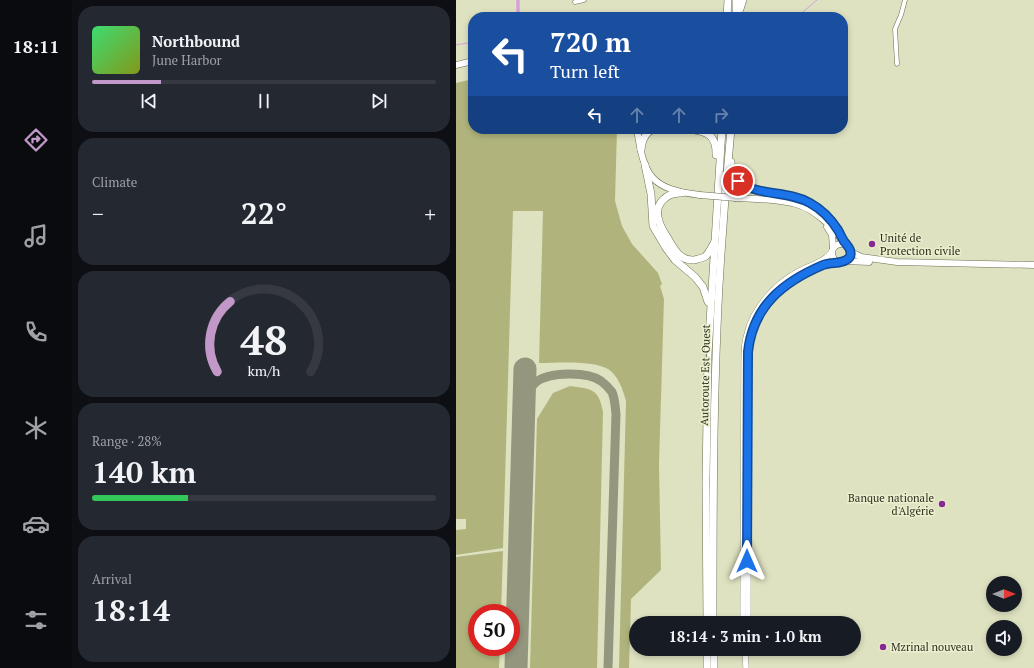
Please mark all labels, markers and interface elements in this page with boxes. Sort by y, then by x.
text: 720 m [550,23,631,60]
icon: left [484,28,536,80]
text: Northbound [152,31,240,51]
text: 18:11 [13,34,59,58]
text: June Harbor [152,51,222,69]
text: Turn left [550,59,620,83]
icon: previous [138,90,160,112]
icon: pause [253,90,275,112]
icon: next [368,90,390,112]
icon: left [584,104,606,126]
icon: ahead [626,104,648,126]
icon: ahead [668,104,690,126]
icon: right [710,104,732,126]
icon: directions [22,126,50,154]
pin [721,164,755,198]
icon: arrive [727,170,749,192]
text: Climate [92,173,137,191]
text: 22° [241,193,287,233]
text: − [92,199,104,228]
text: + [424,199,436,228]
icon: music [22,222,50,250]
place label: Unité de Protection civile [880,231,961,258]
marker: Unité de Protection civile [867,239,877,249]
text: 48 [240,312,288,367]
icon: phone [22,318,50,346]
street label: Autoroute Est-Ouest [697,324,713,426]
text: km/h [248,361,281,380]
icon: climate [22,414,50,442]
text: Range · 28% [92,432,162,450]
text: 140 km [92,452,196,492]
place label: Banque nationale d'Algérie [848,491,934,518]
marker: Banque nationale d'Algérie [937,499,947,509]
icon: car [22,510,50,538]
position arrow [726,540,768,582]
text: Arrival [92,570,132,588]
north arrow [986,576,1022,612]
map controls [986,576,1022,656]
text: 18:14 [92,590,170,630]
speed limit sign: 50 [468,604,520,656]
icon: filters [22,606,50,634]
button: sound [986,620,1022,656]
text: 18:14 · 3 min · 1.0 km [668,626,822,646]
place label: Mzrinal nouveau [891,640,974,654]
marker: Mzrinal nouveau [878,642,888,652]

